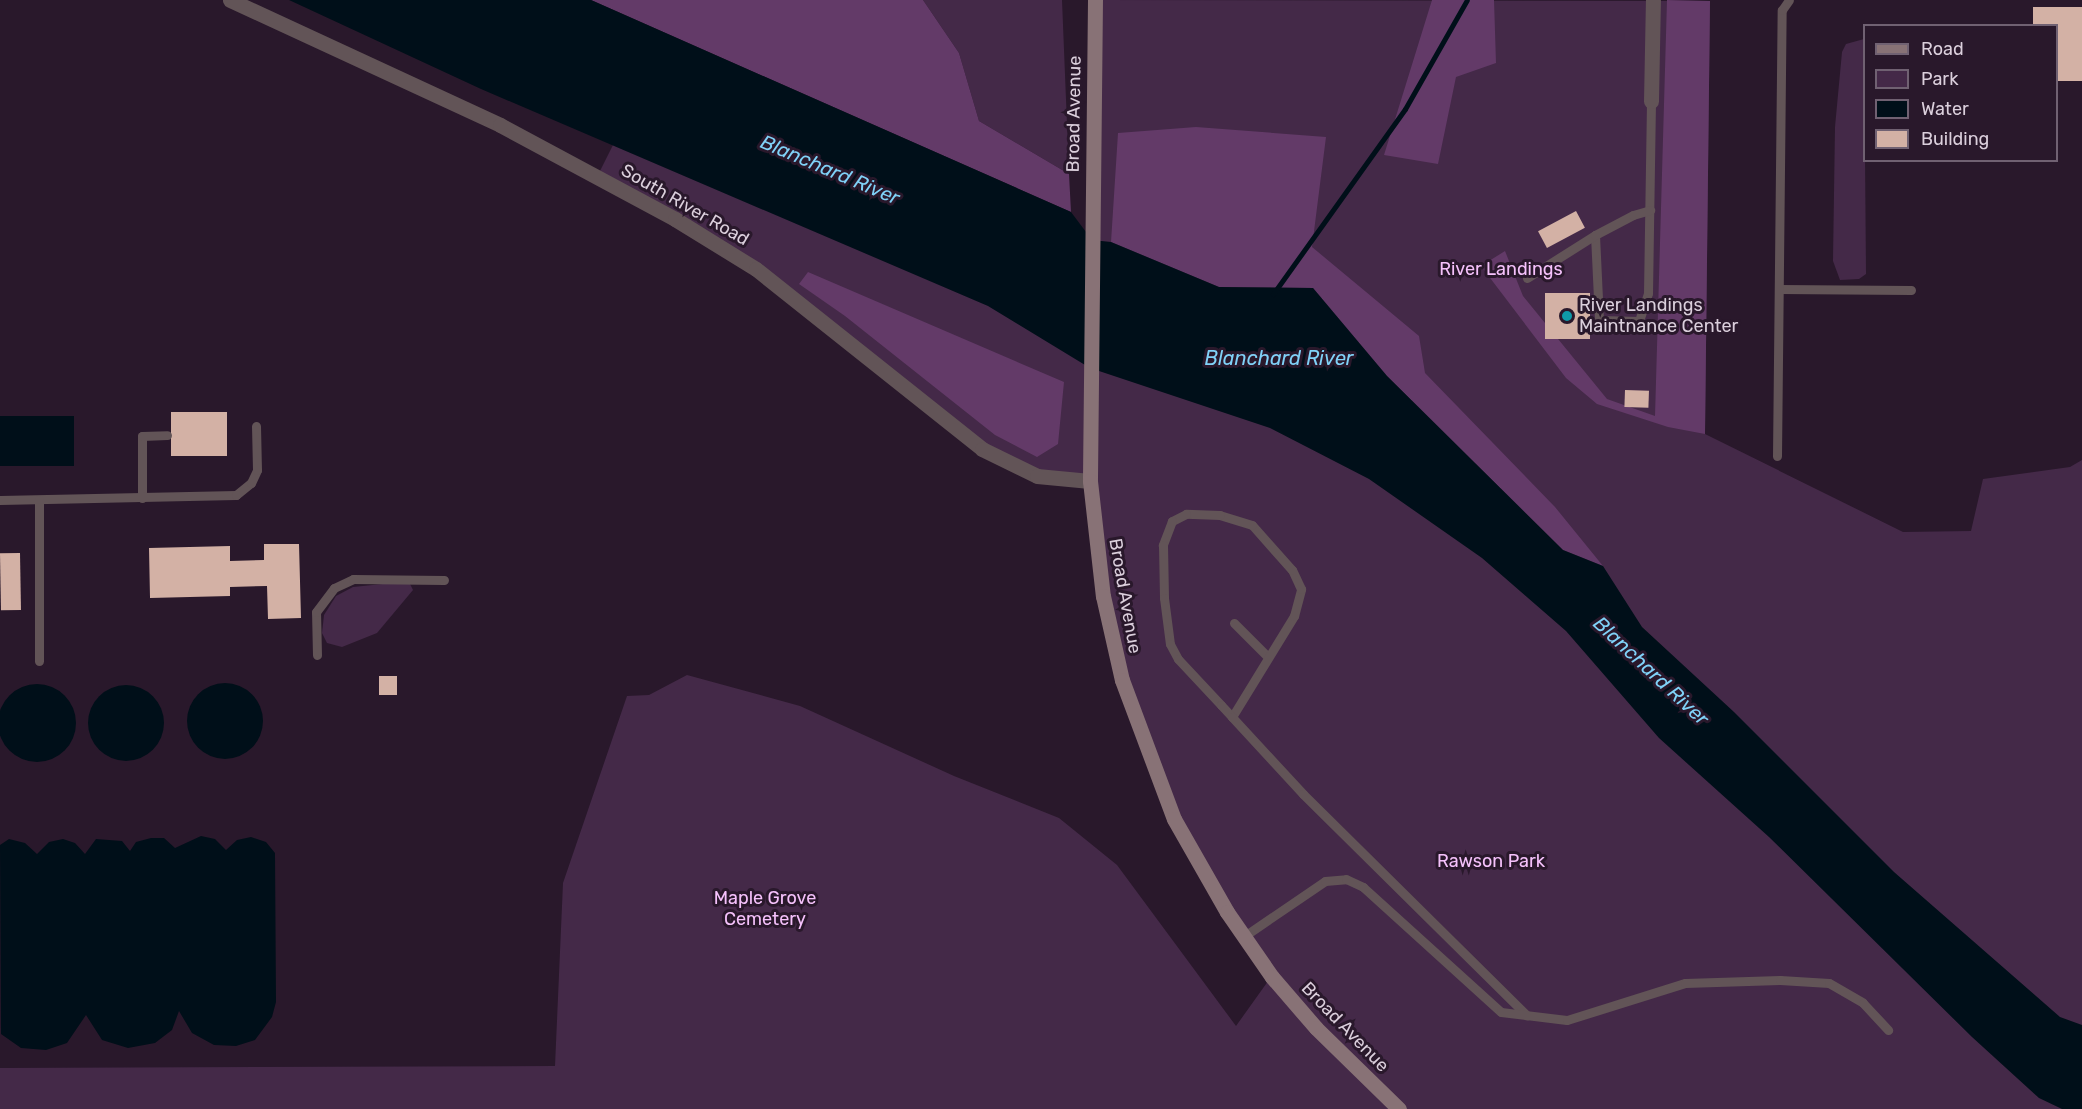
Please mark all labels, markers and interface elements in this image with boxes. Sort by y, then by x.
legend [1863,24,2058,162]
text: Road [1921,38,1964,60]
street label: Broad Avenue [1062,55,1086,173]
text: Park [1921,68,1958,90]
text: Water [1921,98,1969,120]
text: Building [1921,128,1989,150]
water label: Blanchard River [757,130,903,210]
street label: South River Road [617,160,753,250]
park label: River Landings [1439,258,1563,280]
place label: River Landings Maintnance Center [1579,295,1738,338]
marker: River Landings Maintnance Center [1560,309,1574,323]
water label: Blanchard River [1205,346,1353,370]
street label: Broad Avenue [1104,536,1146,656]
water label: Blanchard River [1588,611,1714,731]
park label: Rawson Park [1437,850,1545,872]
park label: Maple Grove Cemetery [714,888,816,930]
street label: Broad Avenue [1297,977,1393,1077]

